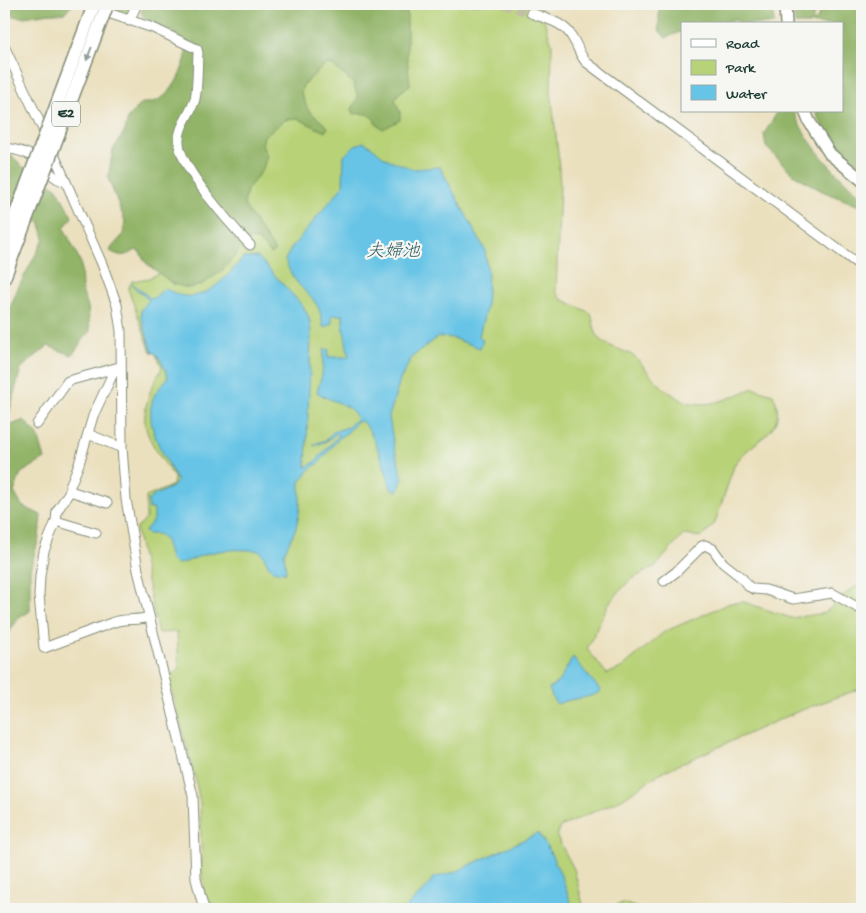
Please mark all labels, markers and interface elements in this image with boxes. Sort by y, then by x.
legend [681,22,844,112]
text: Road [726,36,760,54]
one-way arrow [84,47,92,61]
text: Park [725,60,756,78]
text: Water [726,86,768,104]
road number: E2 [52,102,80,126]
water label: 夫婦池 [366,241,421,263]

